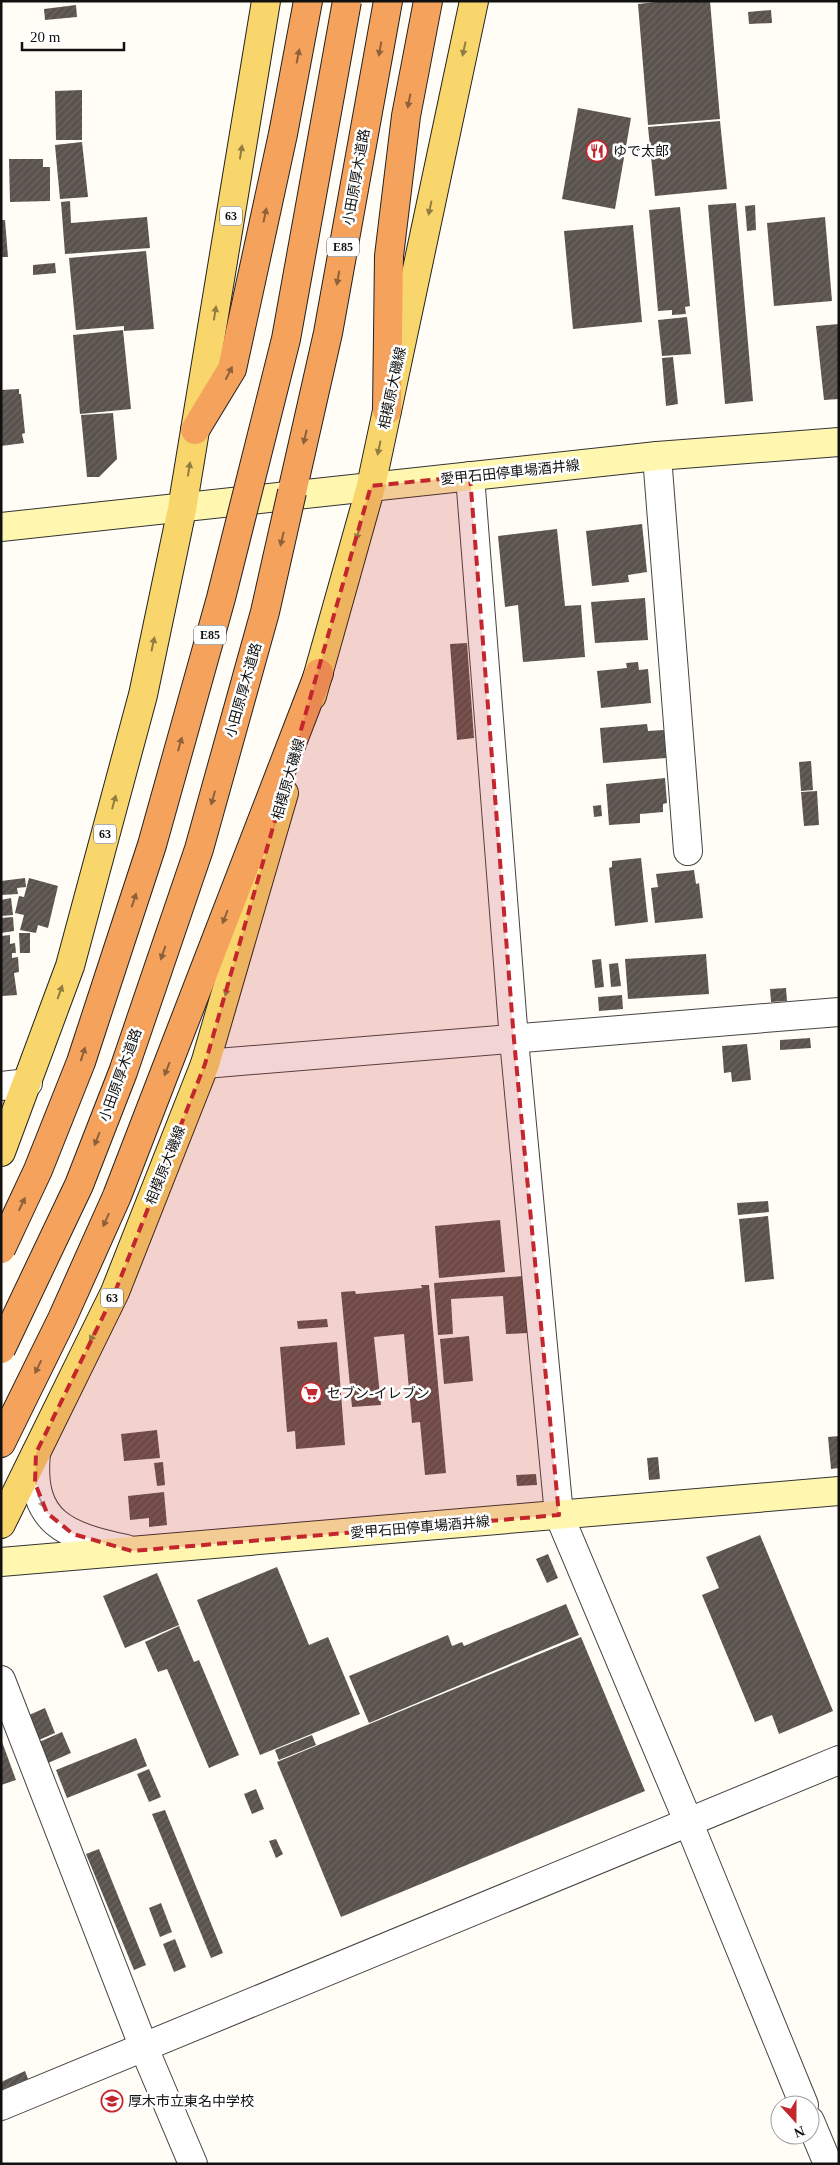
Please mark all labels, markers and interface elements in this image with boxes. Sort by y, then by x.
scale bar [22,20,125,52]
text: 20 m [30,29,61,45]
one-way arrow [459,41,467,57]
one-way arrow [375,42,383,58]
one-way arrow [294,47,302,63]
one-way arrow [404,93,412,109]
street label: 小田原厚木道路 [341,128,372,227]
restaurant icon: ゆで太郎 [585,139,609,163]
one-way arrow [238,144,246,160]
place label: ゆで太郎 [613,144,669,159]
one-way arrow [426,200,434,215]
road number: 63 [220,207,242,226]
one-way arrow [261,207,269,223]
road number: E85 [327,238,359,256]
one-way arrow [333,270,341,286]
one-way arrow [211,304,219,320]
street label: 相模原大磯線 [376,345,409,431]
one-way arrow [225,366,233,380]
one-way arrow [300,429,308,445]
one-way arrow [375,440,383,455]
street label: 愛甲石田停車場酒井線 [440,457,580,487]
one-way arrow [185,461,193,477]
one-way arrow [353,526,361,541]
one-way arrow [277,532,285,548]
road number: E85 [194,626,226,644]
one-way arrow [150,636,158,652]
street label: 小田原厚木道路 [223,641,264,739]
one-way arrow [176,736,184,752]
street label: 相模原大磯線 [270,737,307,822]
one-way arrow [208,790,216,805]
one-way arrow [110,794,118,809]
road number: 63 [94,824,116,844]
one-way arrow [131,892,138,907]
one-way arrow [221,910,229,924]
one-way arrow [159,945,167,960]
one-way arrow [223,981,231,996]
one-way arrow [57,984,64,999]
street label: 小田原厚木道路 [97,1027,144,1124]
one-way arrow [79,1046,87,1061]
one-way arrow [163,1062,171,1077]
street label: 相模原大磯線 [143,1123,188,1207]
one-way arrow [93,1131,100,1146]
one-way arrow [17,1197,26,1212]
one-way arrow [102,1213,110,1227]
road number: 63 [101,1289,123,1308]
one-way arrow [89,1328,98,1343]
one-way arrow [34,1360,42,1374]
supermarket icon: セブン-イレブン [299,1381,323,1405]
place label: セブン-イレブン [327,1385,430,1401]
one-way arrow [37,1494,45,1508]
street label: 愛甲石田停車場酒井線 [350,1513,490,1541]
school or university icon: 厚木市立東名中学校 [100,2089,124,2113]
place label: 厚木市立東名中学校 [128,2094,254,2109]
north arrow [770,2095,820,2145]
text: N [792,2123,807,2140]

